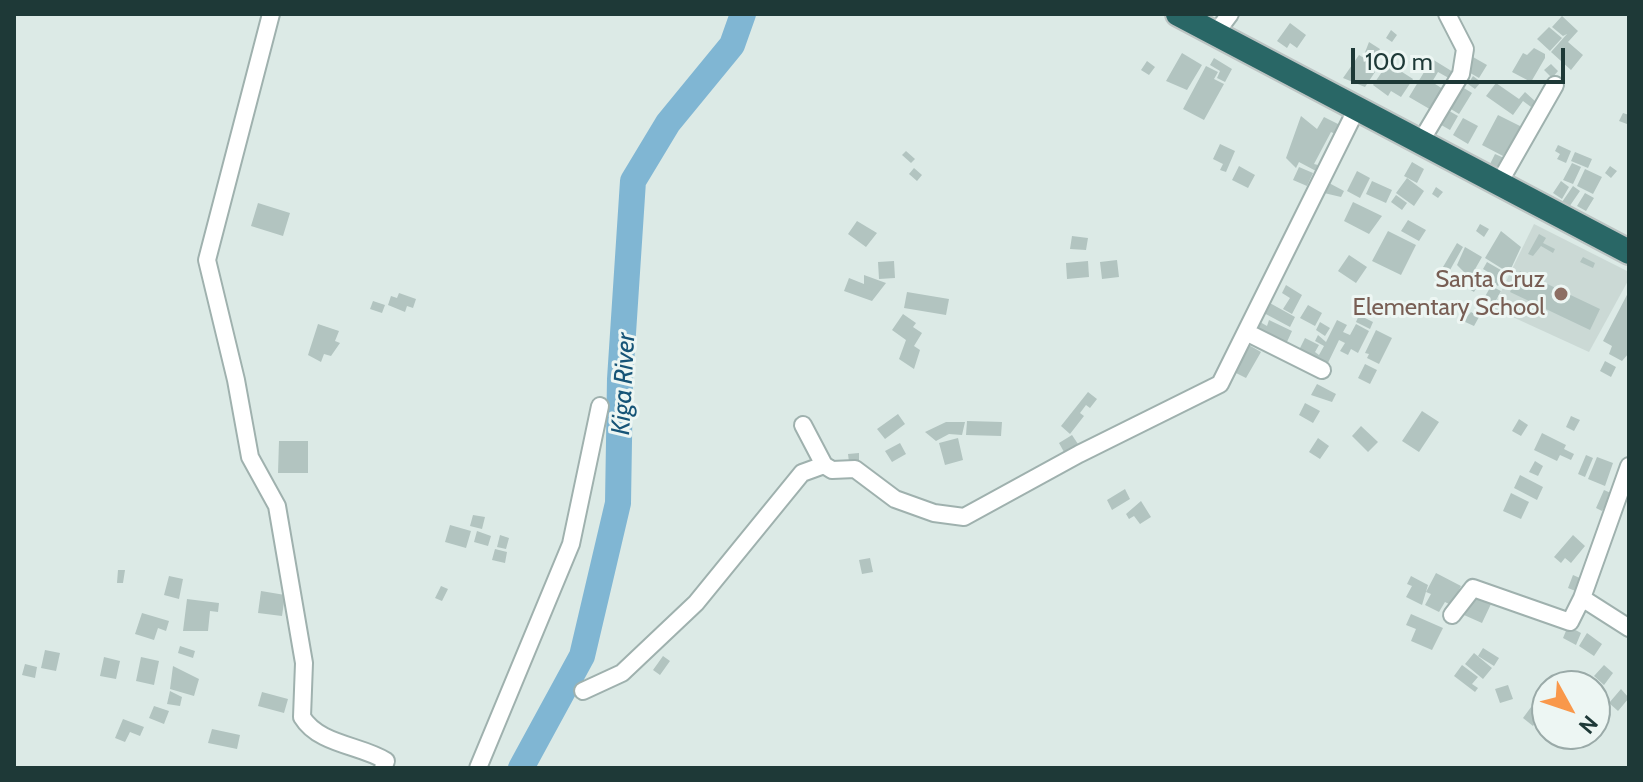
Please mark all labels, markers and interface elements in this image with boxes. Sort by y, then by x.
scale bar [1355,32,1569,82]
text: 100 m [1365,47,1433,76]
place label: Santa Cruz Elementary School [1353,266,1545,322]
marker: Santa Cruz Elementary School [1552,285,1570,303]
water label: Kiga River [606,332,642,436]
north arrow [1531,670,1611,750]
text: N [1573,710,1604,739]

